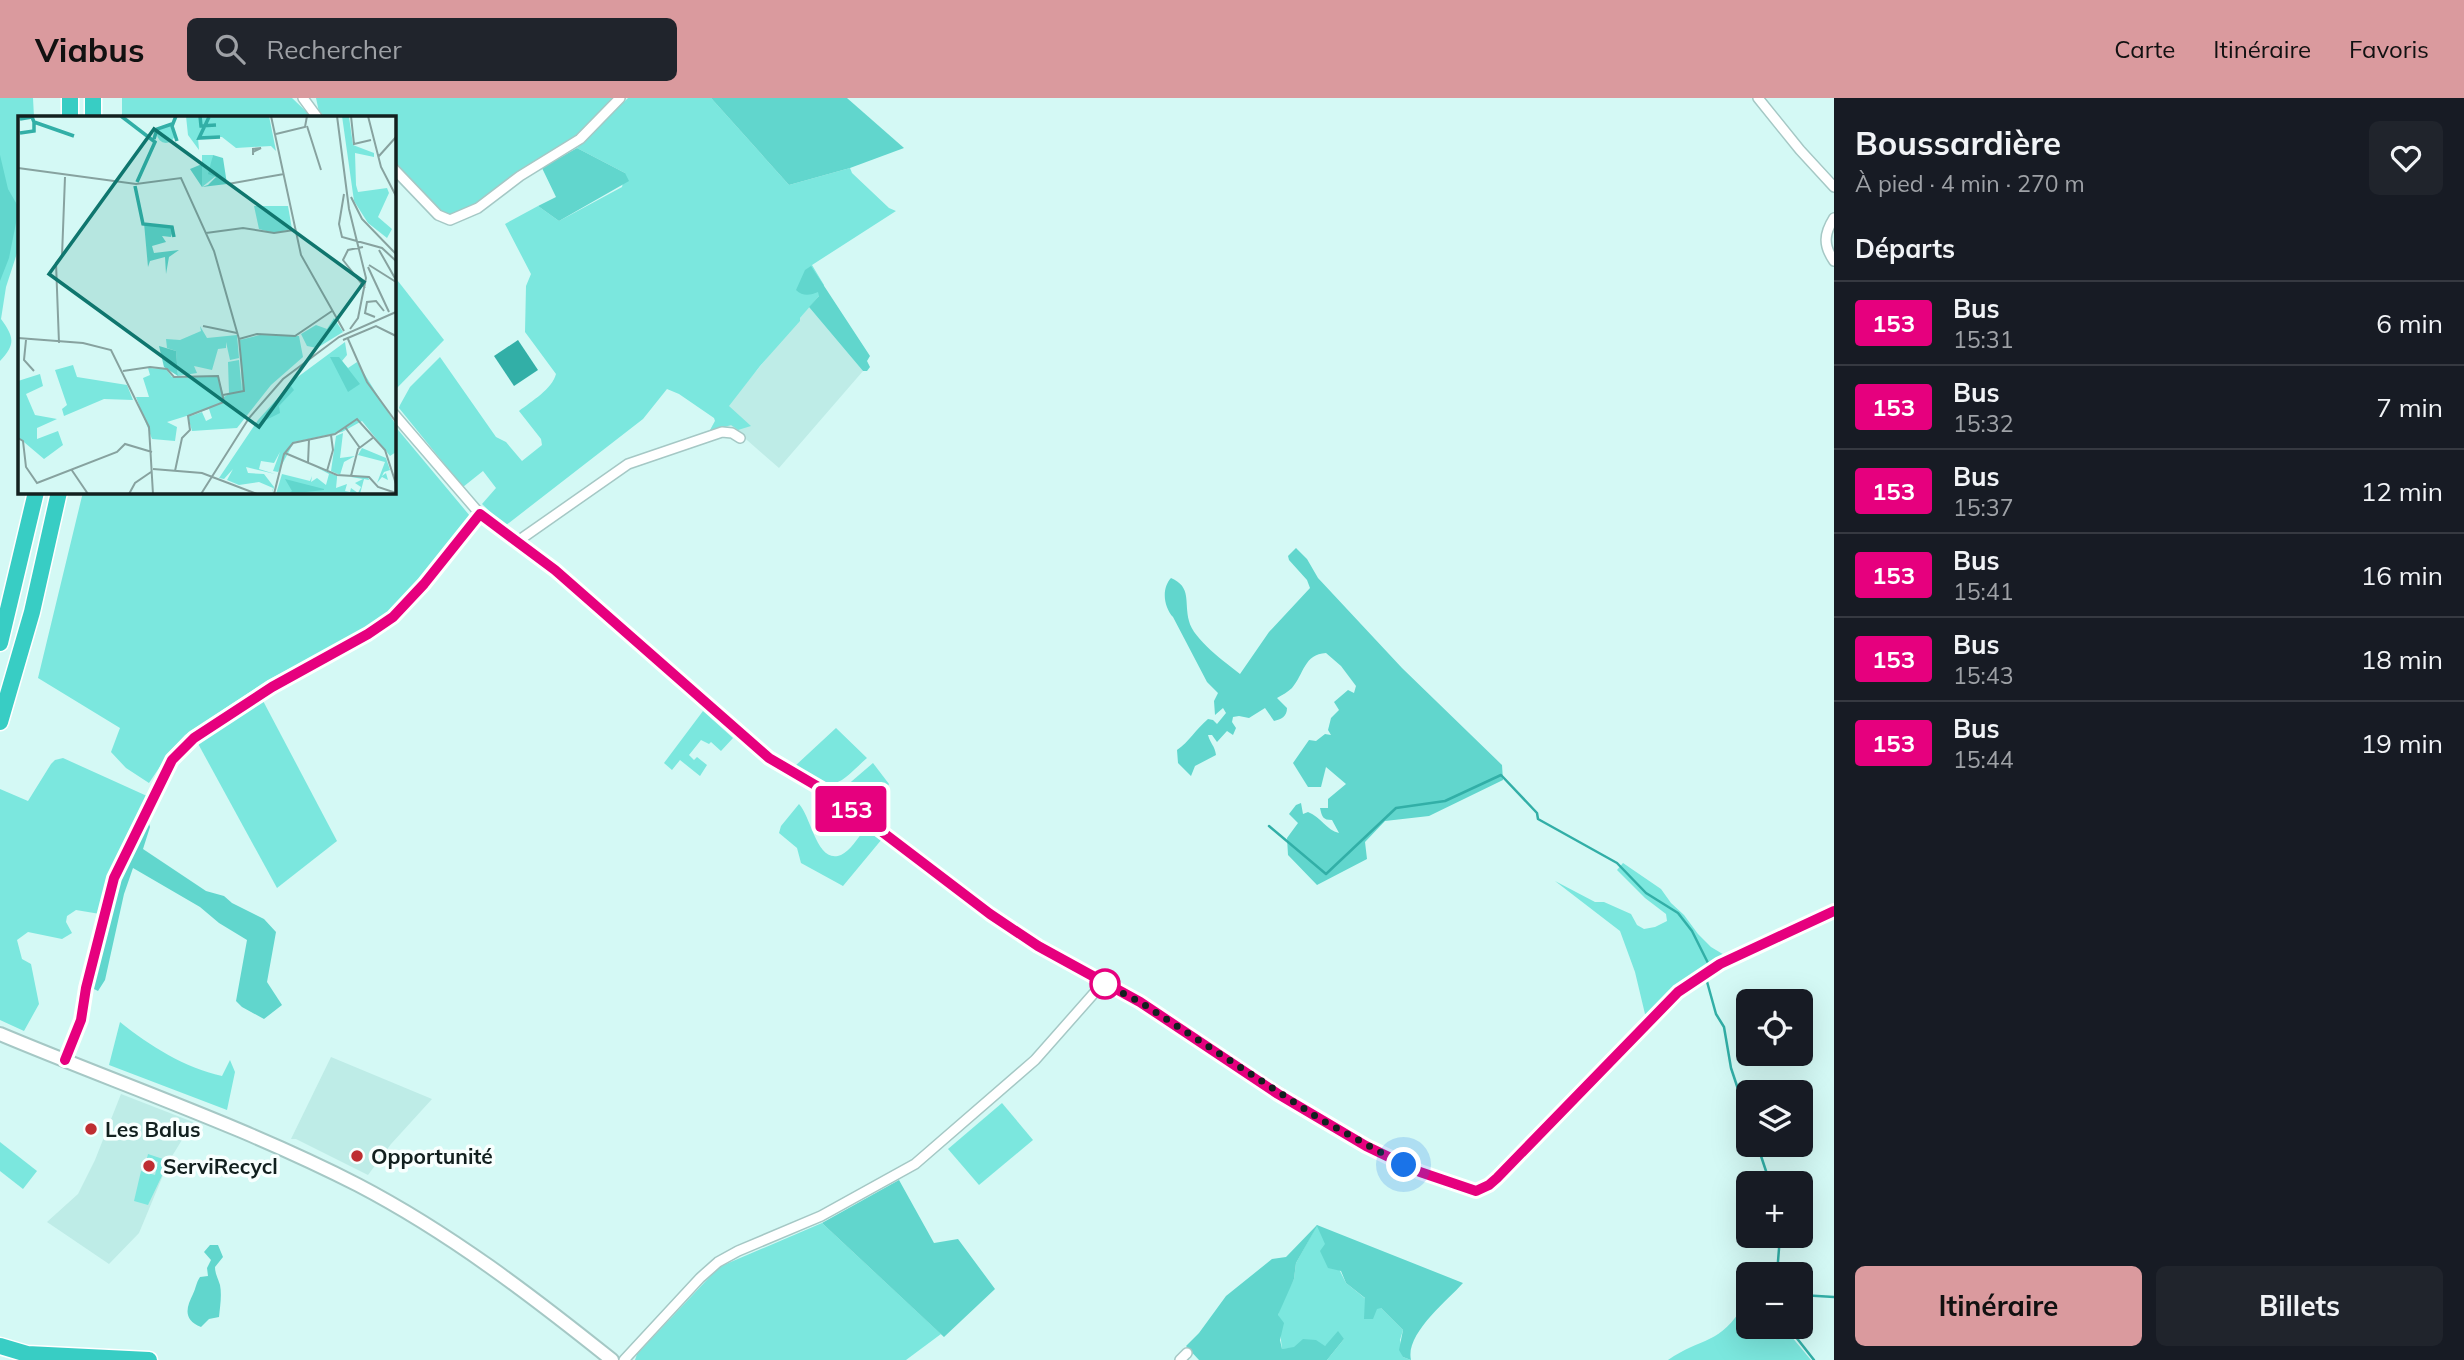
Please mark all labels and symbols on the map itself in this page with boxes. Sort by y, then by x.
inset map [18,116,396,494]
line badge: 153 [811,786,891,832]
unlabelled marker [1090,969,1120,999]
place label: Les Balus [105,1116,200,1142]
marker: Les Balus [83,1121,99,1137]
place label: Opportunité [371,1143,493,1169]
your location [1386,1147,1421,1182]
marker: Opportunité [349,1148,365,1164]
place label: ServiRecycl [163,1153,278,1179]
marker: ServiRecycl [141,1158,157,1174]

